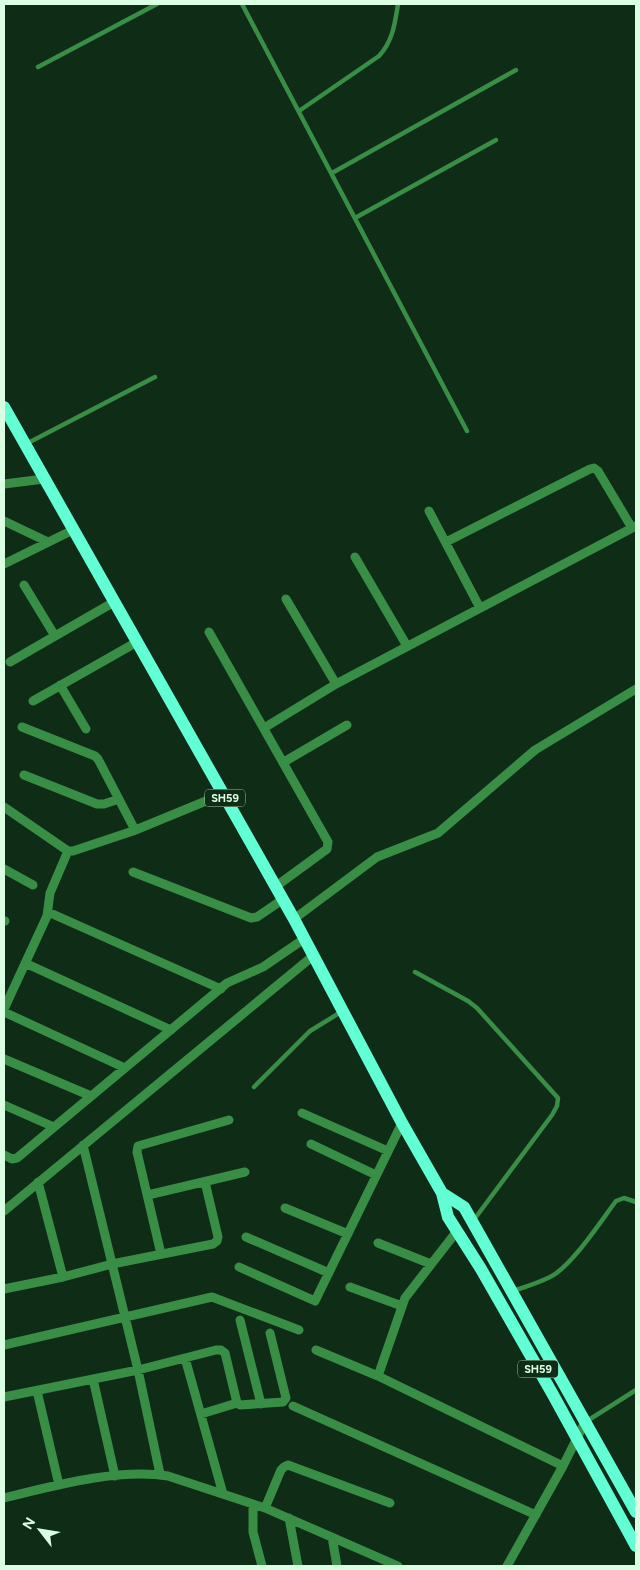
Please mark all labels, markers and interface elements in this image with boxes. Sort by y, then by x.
road number: SH59 [205,790,245,806]
road number: SH59 [518,1360,558,1378]
north arrow [15,1505,65,1555]
text: N [19,1515,39,1533]

